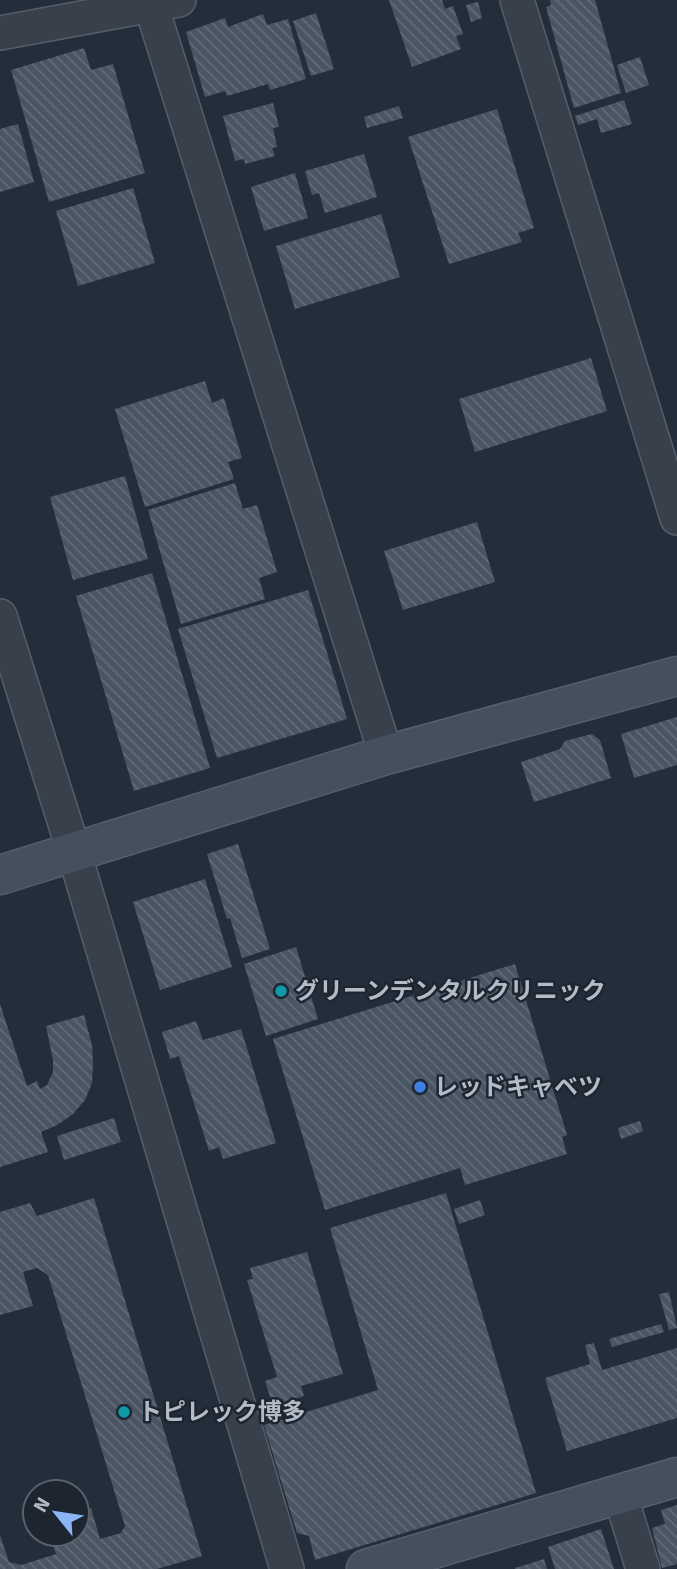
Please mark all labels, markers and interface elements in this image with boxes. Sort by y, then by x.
place label: グリーンデンタルクリニック [295,976,606,1006]
marker: グリーンデンタルクリニック [273,983,289,999]
place label: レッドキャベツ [434,1072,602,1102]
marker: レッドキャベツ [412,1079,428,1095]
place label: トピレック博多 [138,1397,306,1427]
marker: トピレック博多 [116,1404,132,1420]
north arrow [21,1478,91,1548]
text: N [28,1493,56,1517]

